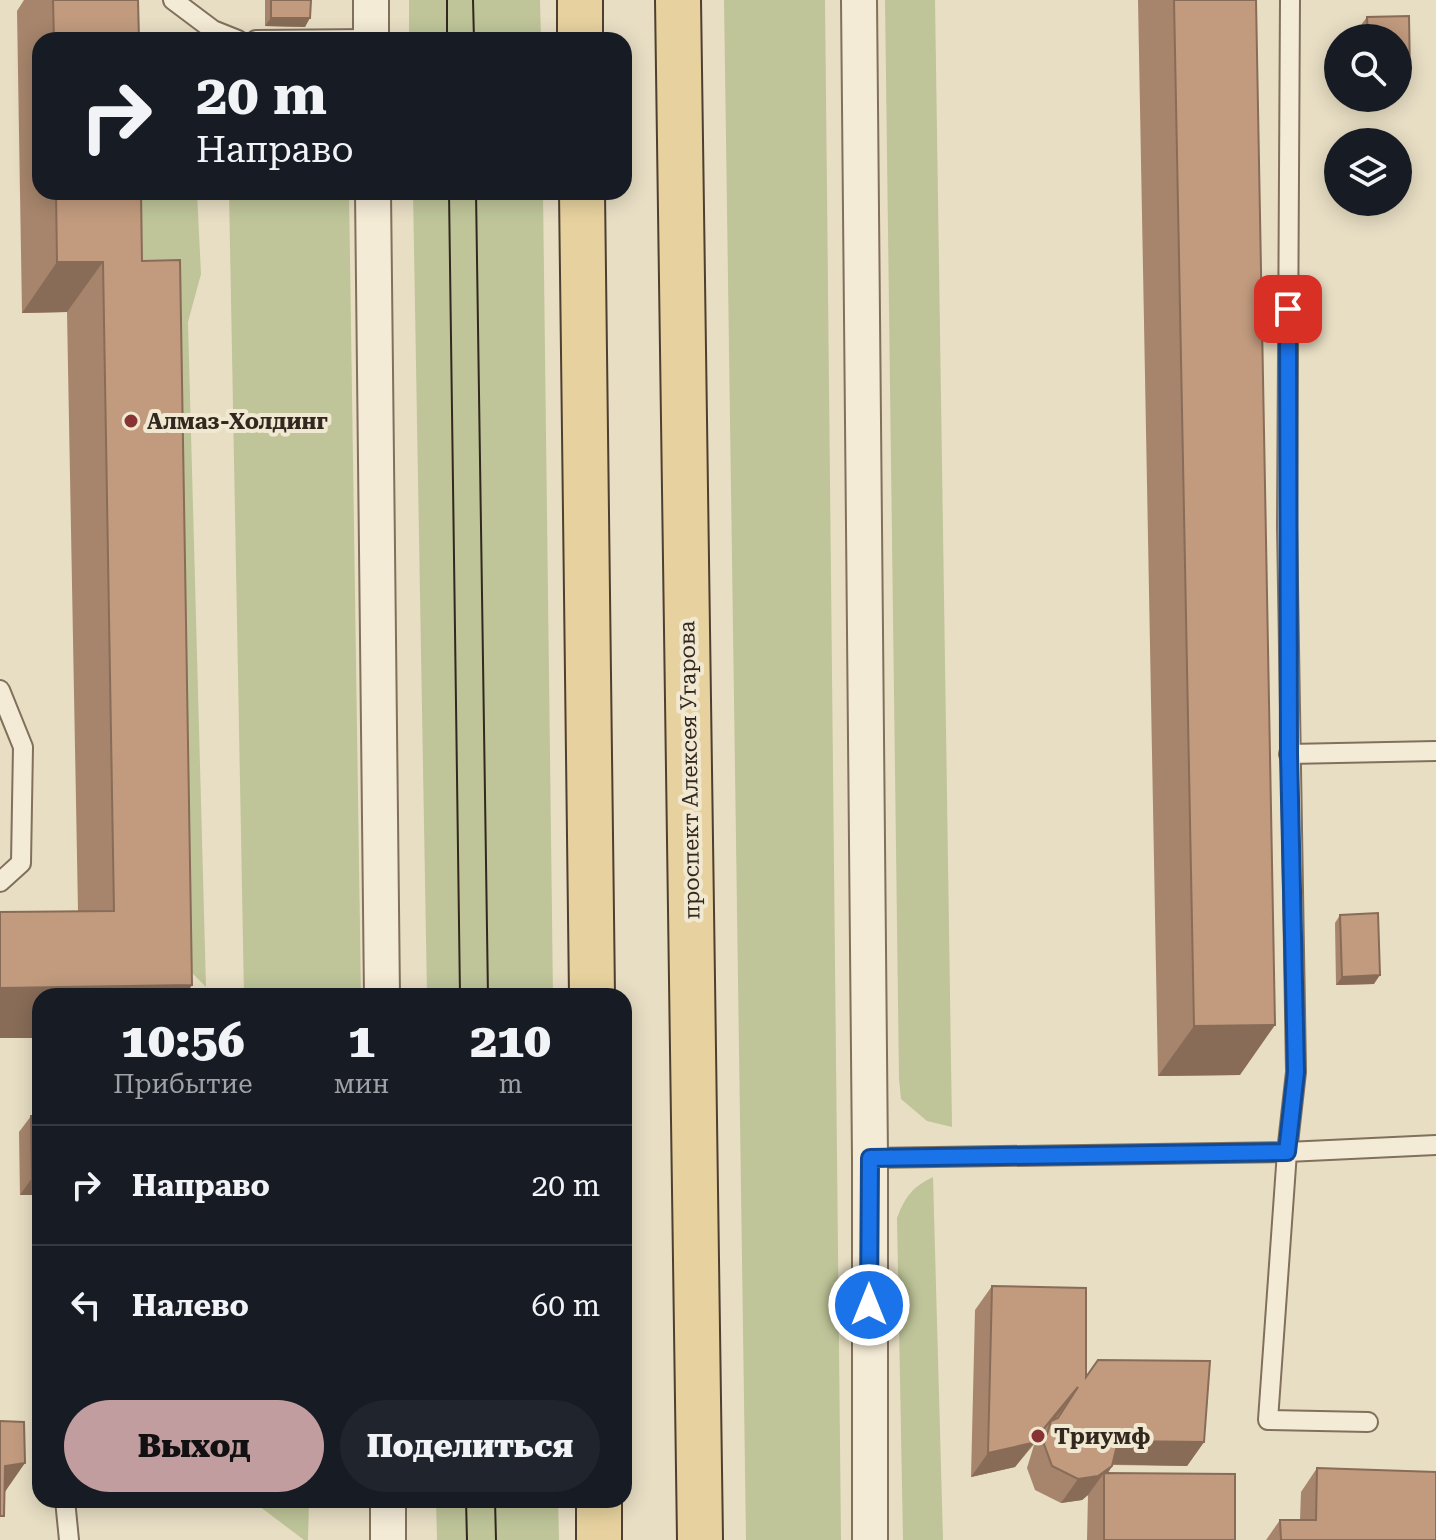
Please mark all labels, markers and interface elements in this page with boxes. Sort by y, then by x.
map controls [1324,24,1412,216]
button: search [1324,24,1412,112]
text: 20 m [196,62,327,128]
icon: right [64,64,168,168]
button: layers [1324,128,1412,216]
text: Направо [196,129,354,171]
pin [1254,275,1322,343]
icon: arrive [1266,287,1310,331]
place label: Алмаз-Холдинг [147,409,328,434]
marker: Алмаз-Холдинг [122,412,140,430]
street label: проспект Алексея Угарова [674,620,705,920]
text: 10:56 [121,1013,245,1069]
text: 1 [348,1013,375,1069]
text: 210 [470,1013,551,1069]
text: Прибытие [113,1069,253,1099]
text: мин [334,1069,389,1099]
text: m [499,1069,522,1099]
icon: right [64,1163,108,1207]
text: Направо [132,1168,270,1203]
text: 20 m [531,1168,600,1203]
position arrow [827,1263,911,1347]
icon: left [64,1283,108,1327]
text: Налево [132,1288,249,1323]
text: 60 m [531,1288,600,1323]
button: Выход [64,1400,324,1492]
button: Поделиться [340,1400,600,1492]
place label: Триумф [1054,1424,1150,1449]
marker: Триумф [1029,1427,1047,1445]

